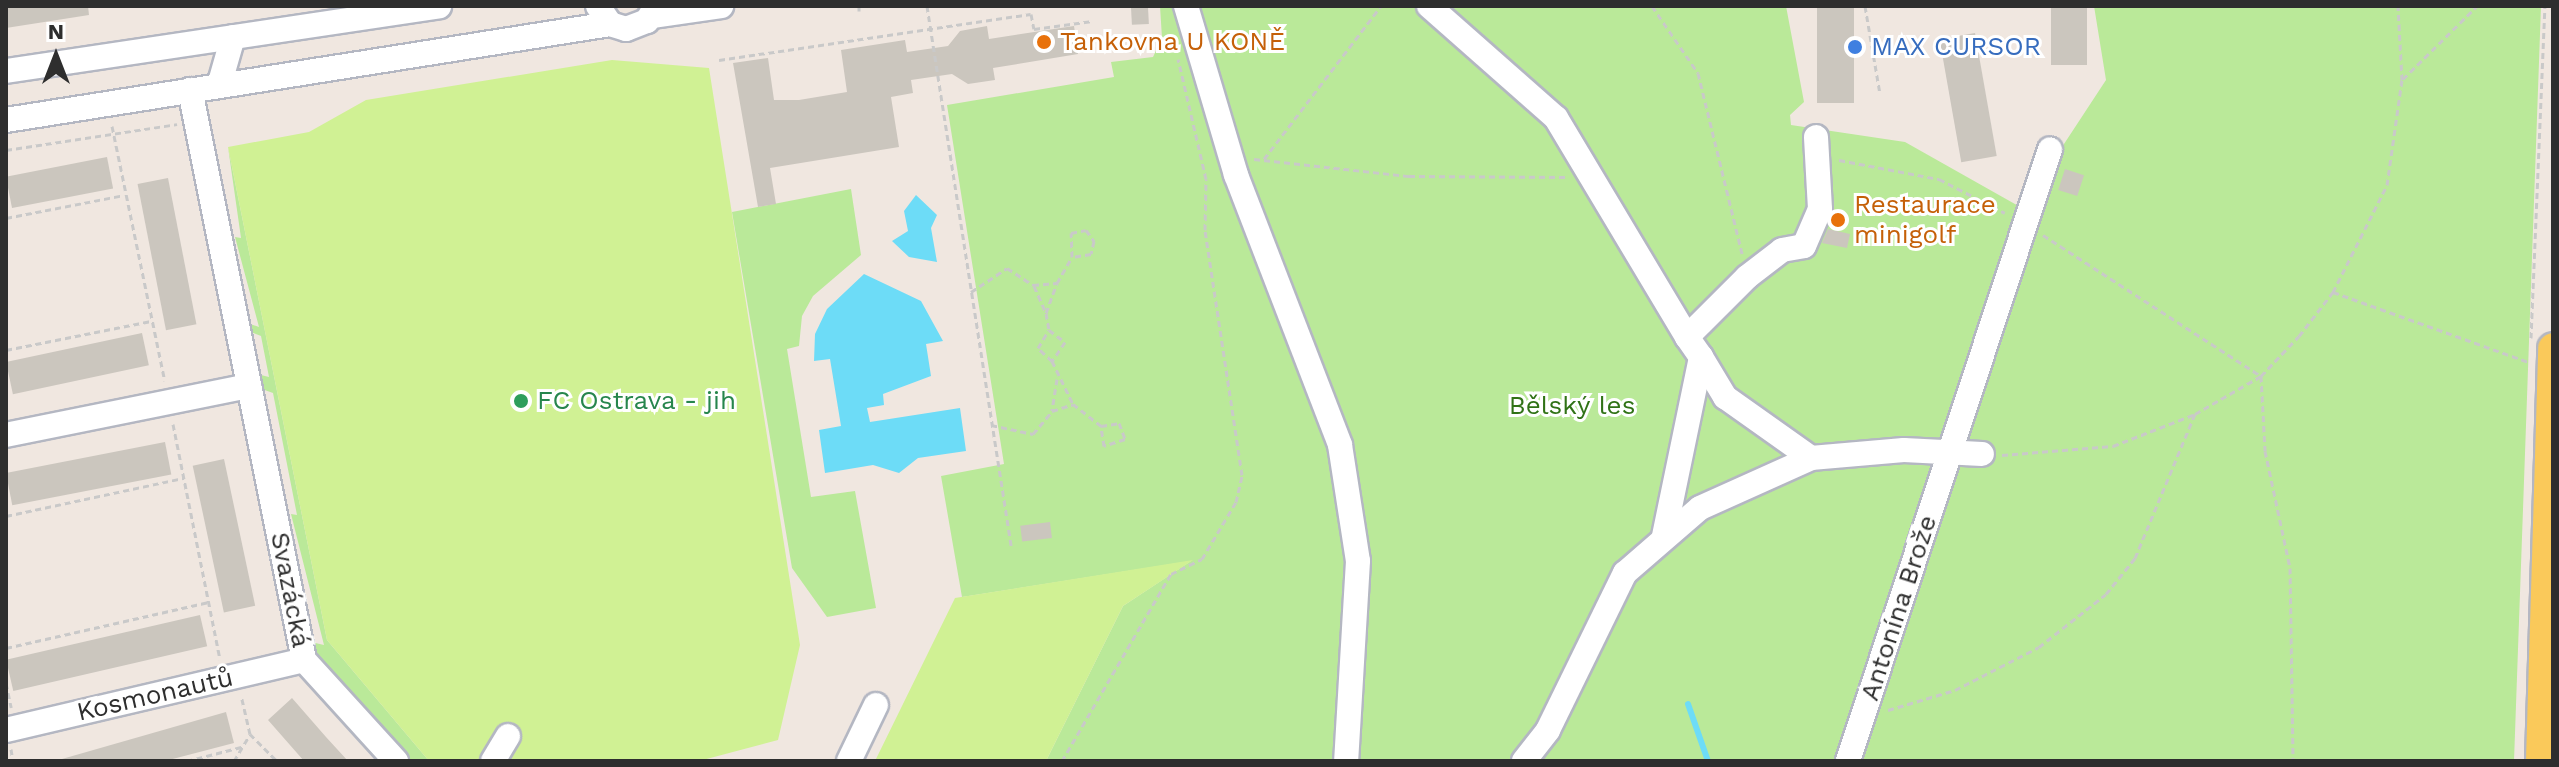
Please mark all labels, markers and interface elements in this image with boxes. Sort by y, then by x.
north arrow [16,16,96,96]
text: N [48,19,64,44]
place label: Tankovna U KONĚ [1060,26,1286,58]
place label: MAX CURSOR [1871,31,2041,63]
marker: Tankovna U KONĚ [1035,33,1053,51]
marker: MAX CURSOR [1846,38,1864,56]
place label: Restaurace minigolf [1854,189,1996,250]
marker: Restaurace minigolf [1829,211,1847,229]
place label: FC Ostrava - jih [537,385,737,417]
park label: Bělský les [1508,390,1636,422]
marker: FC Ostrava - jih [512,392,530,410]
street label: Antonína Brože [1854,511,1944,705]
street label: Svazácká [264,530,316,650]
street label: Kosmonautů [74,662,236,728]

